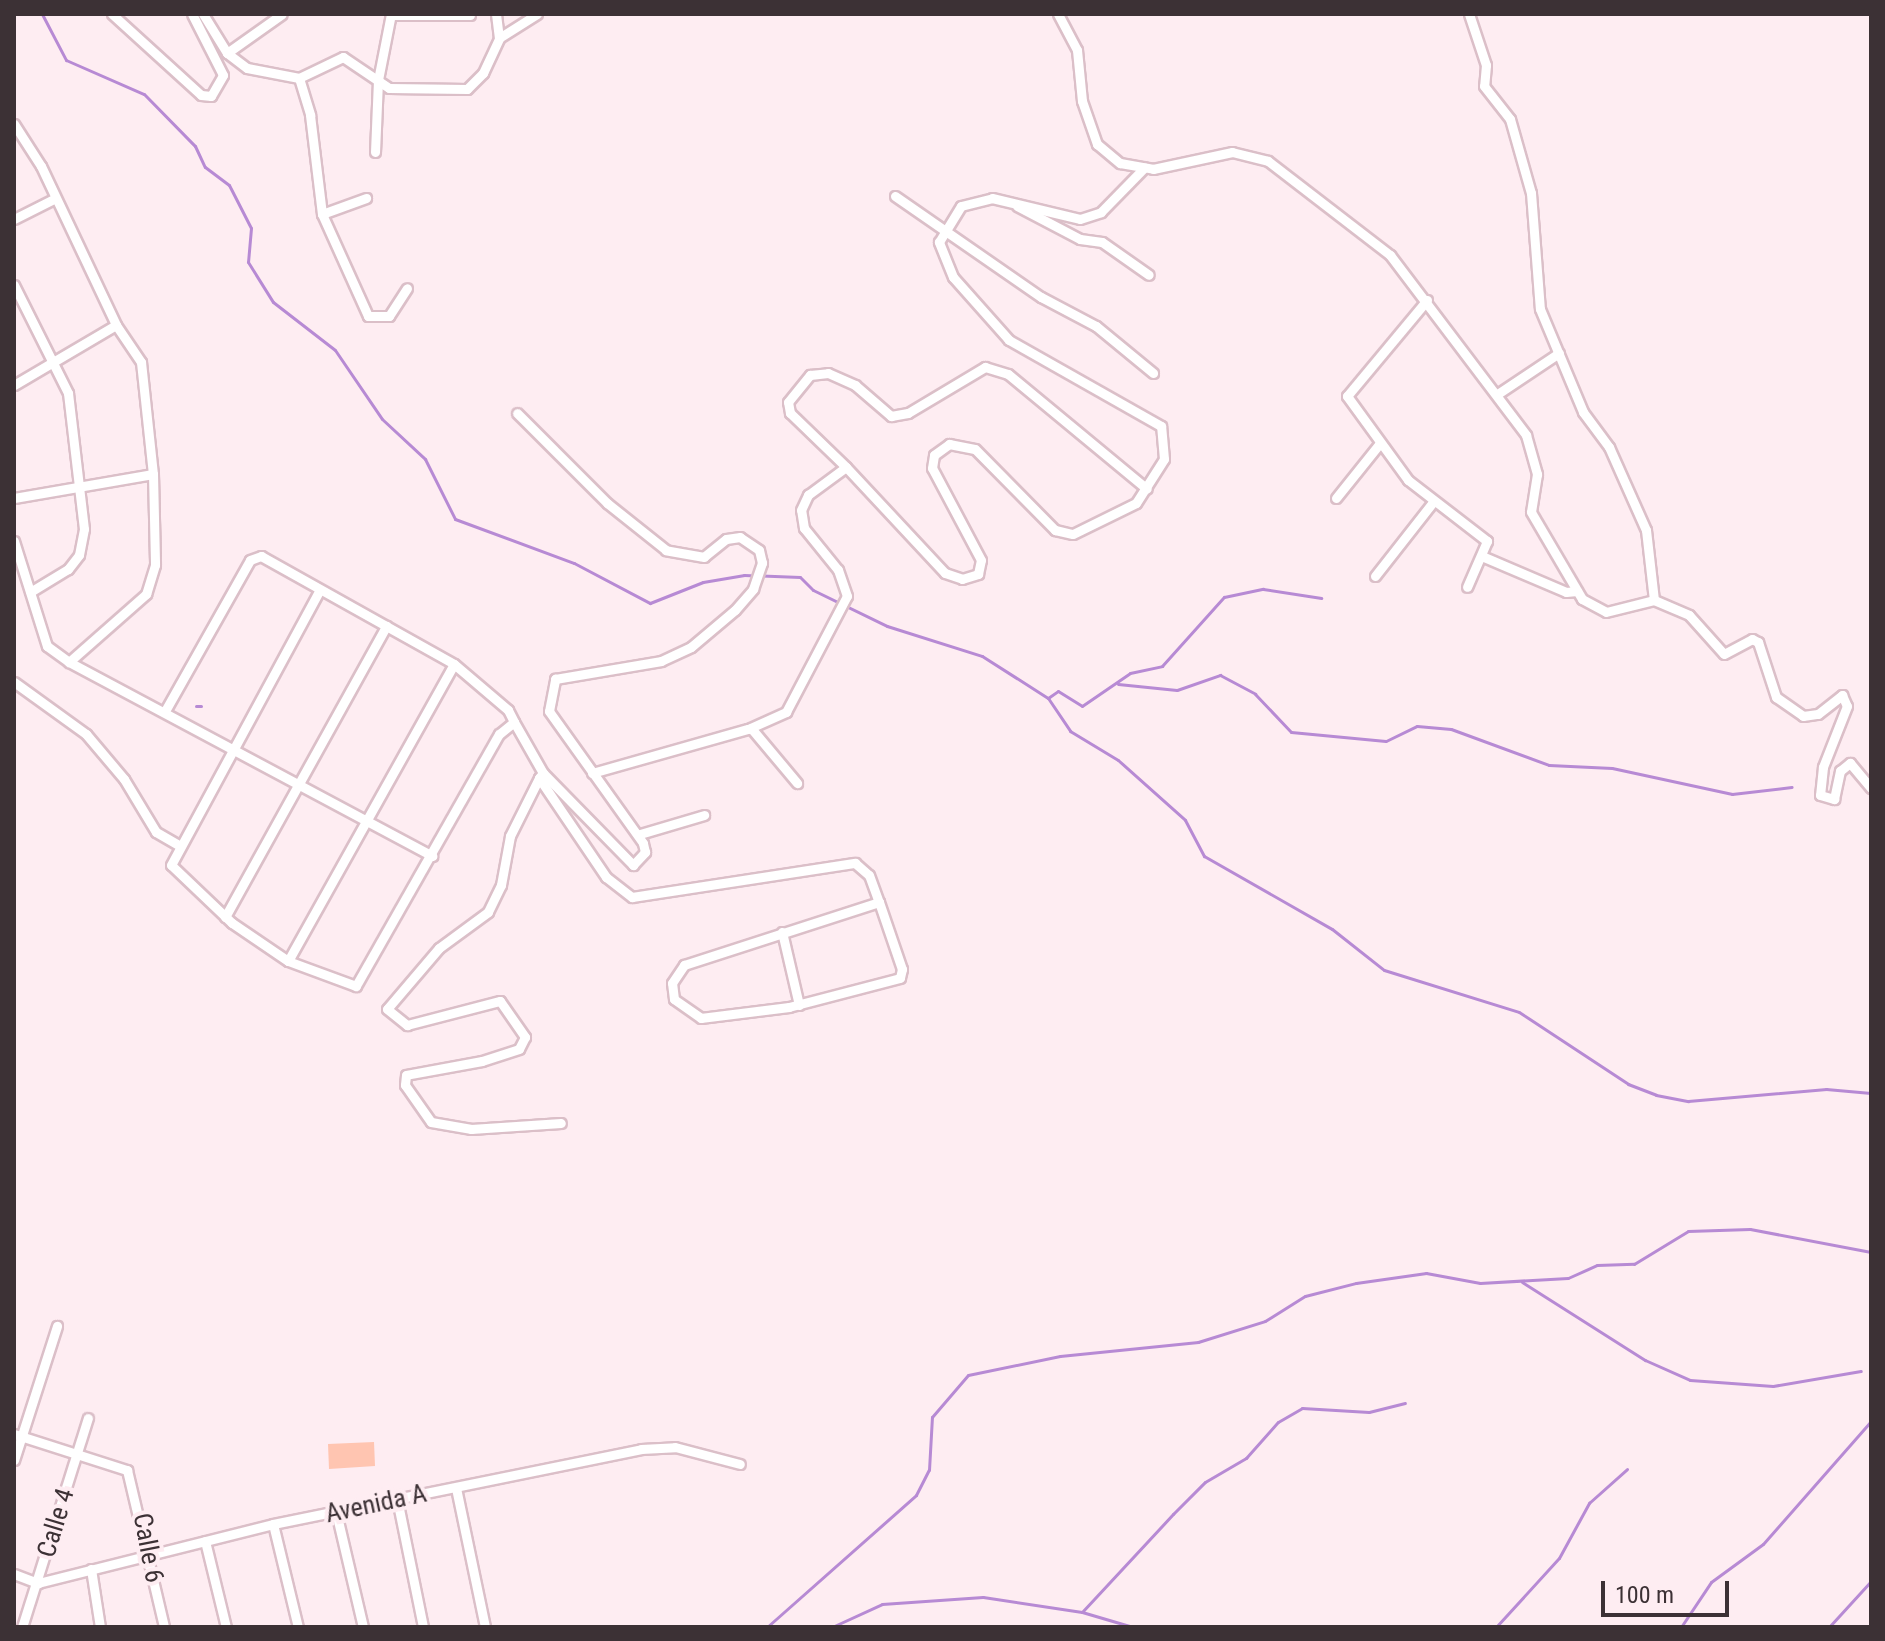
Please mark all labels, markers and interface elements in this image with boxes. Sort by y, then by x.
street label: Avenida A [323,1478,429,1530]
street label: Calle 4 [31,1485,81,1561]
street label: Calle 6 [126,1511,170,1585]
scale bar [1605,1565,1733,1615]
text: 100 m [1615,1581,1674,1609]

